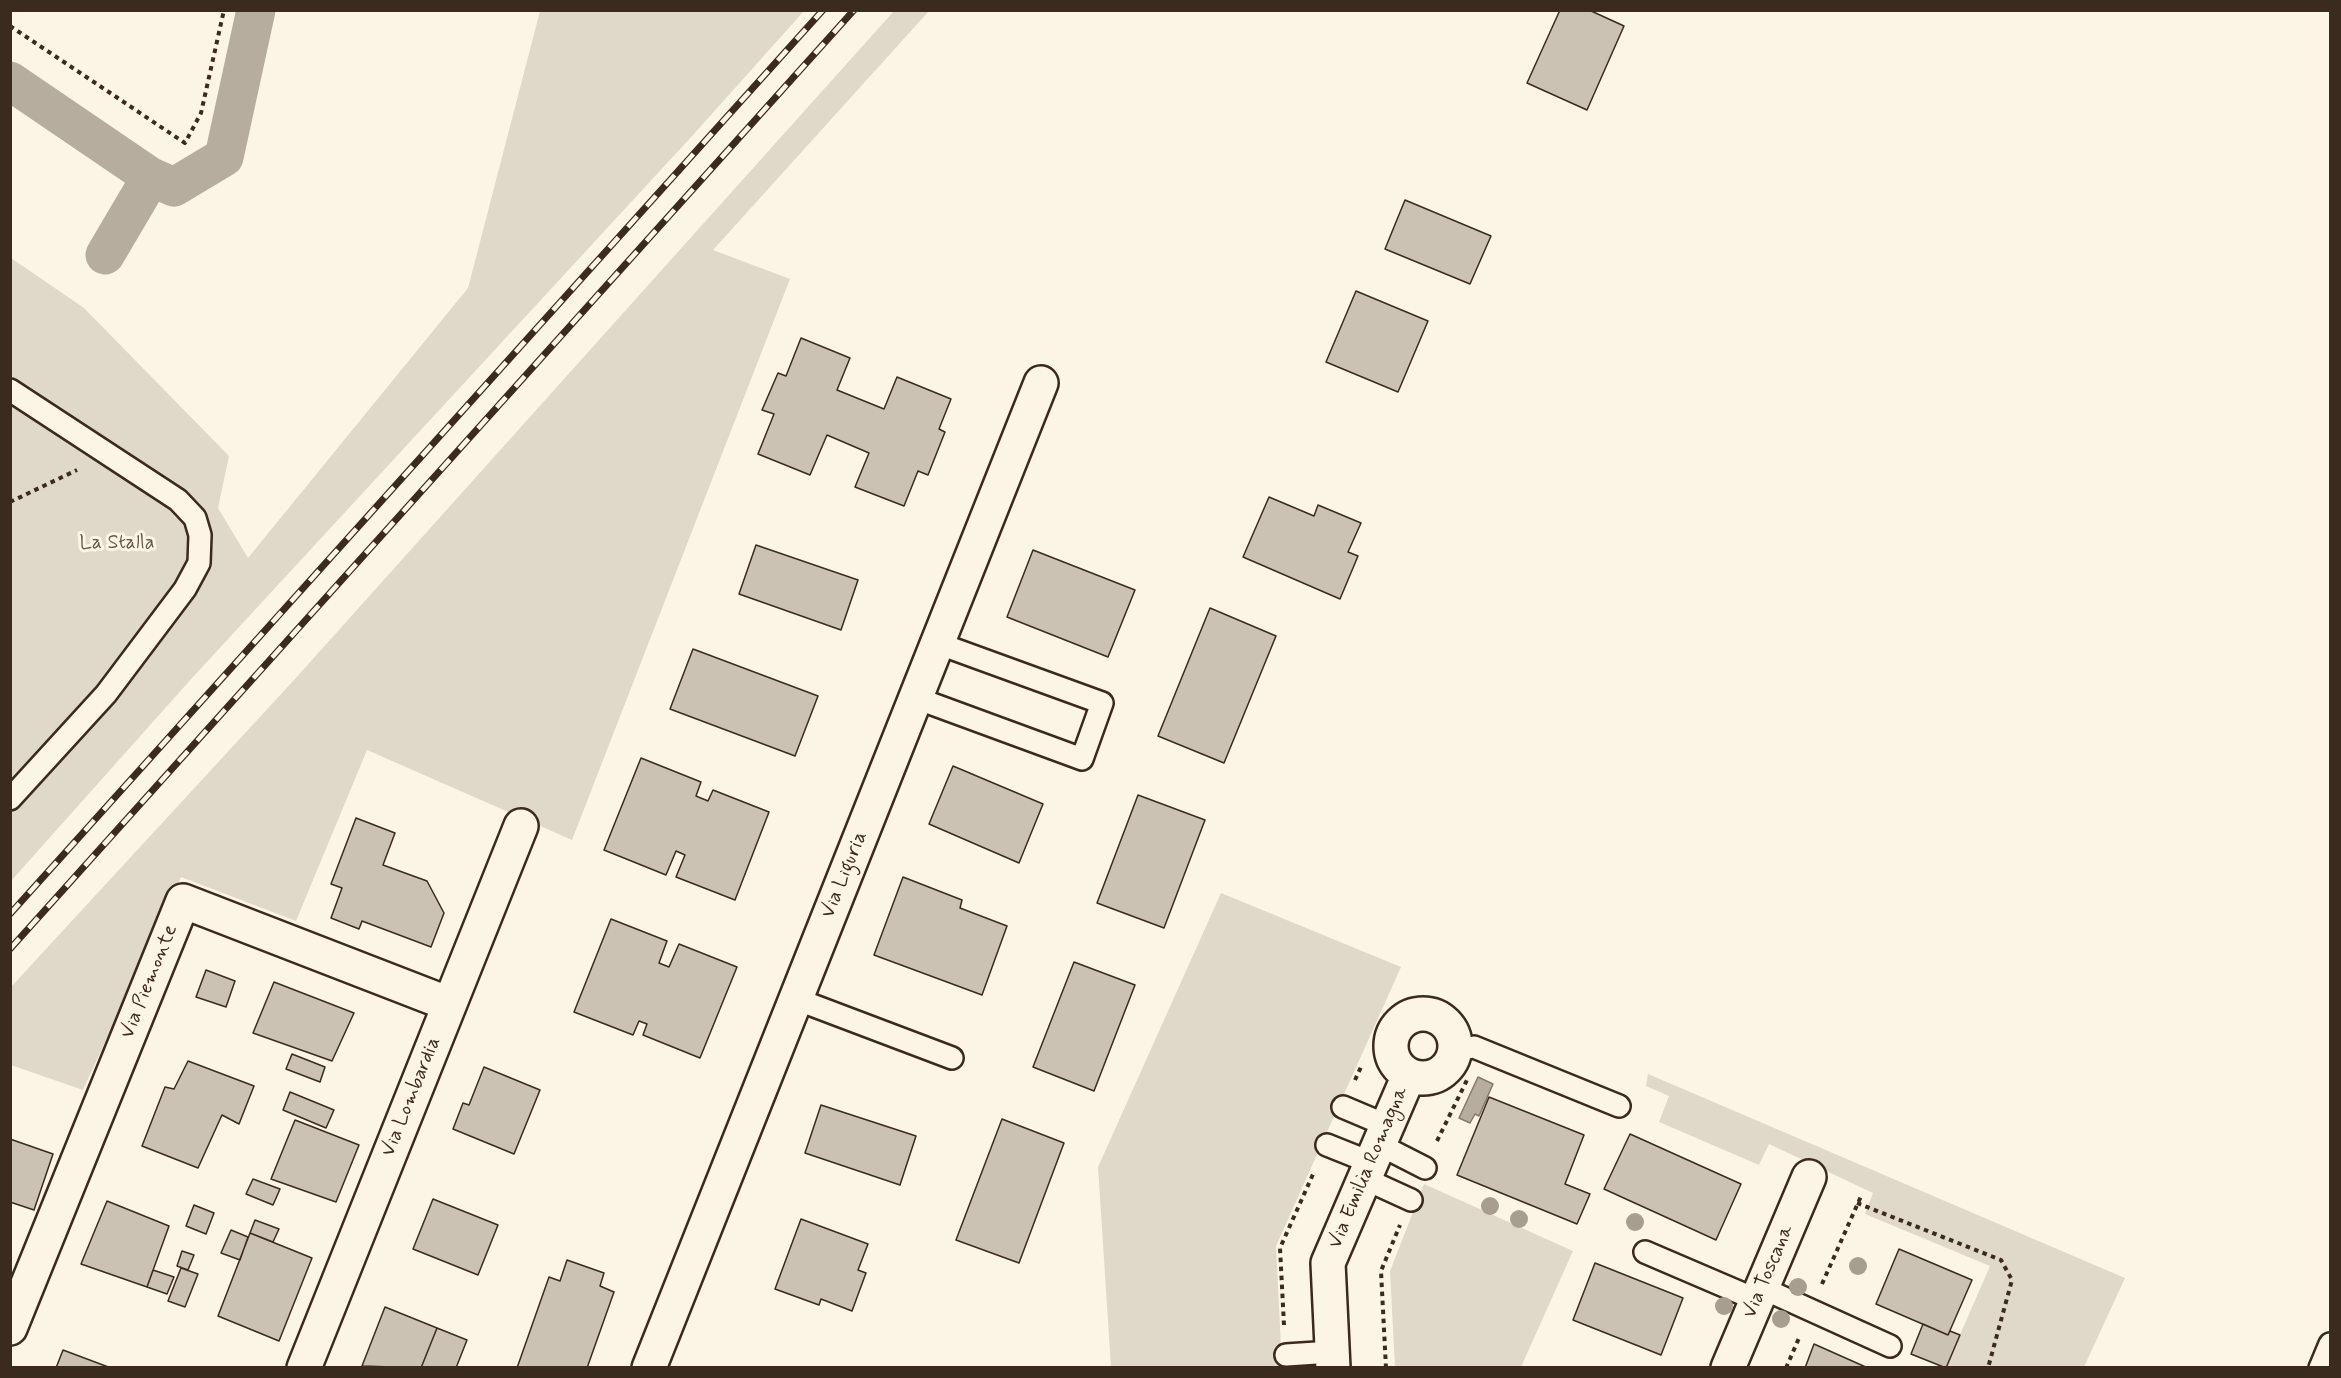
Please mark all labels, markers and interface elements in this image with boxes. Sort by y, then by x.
park label: La Stalla [79,532,155,556]
street label: Via Liguria [817,828,873,922]
street label: Via Piemonte [116,922,184,1042]
street label: Via Lombardia [377,1034,447,1160]
street label: Via Emilia Romagna [1324,1083,1414,1253]
street label: Via Toscana [1739,1222,1799,1322]

